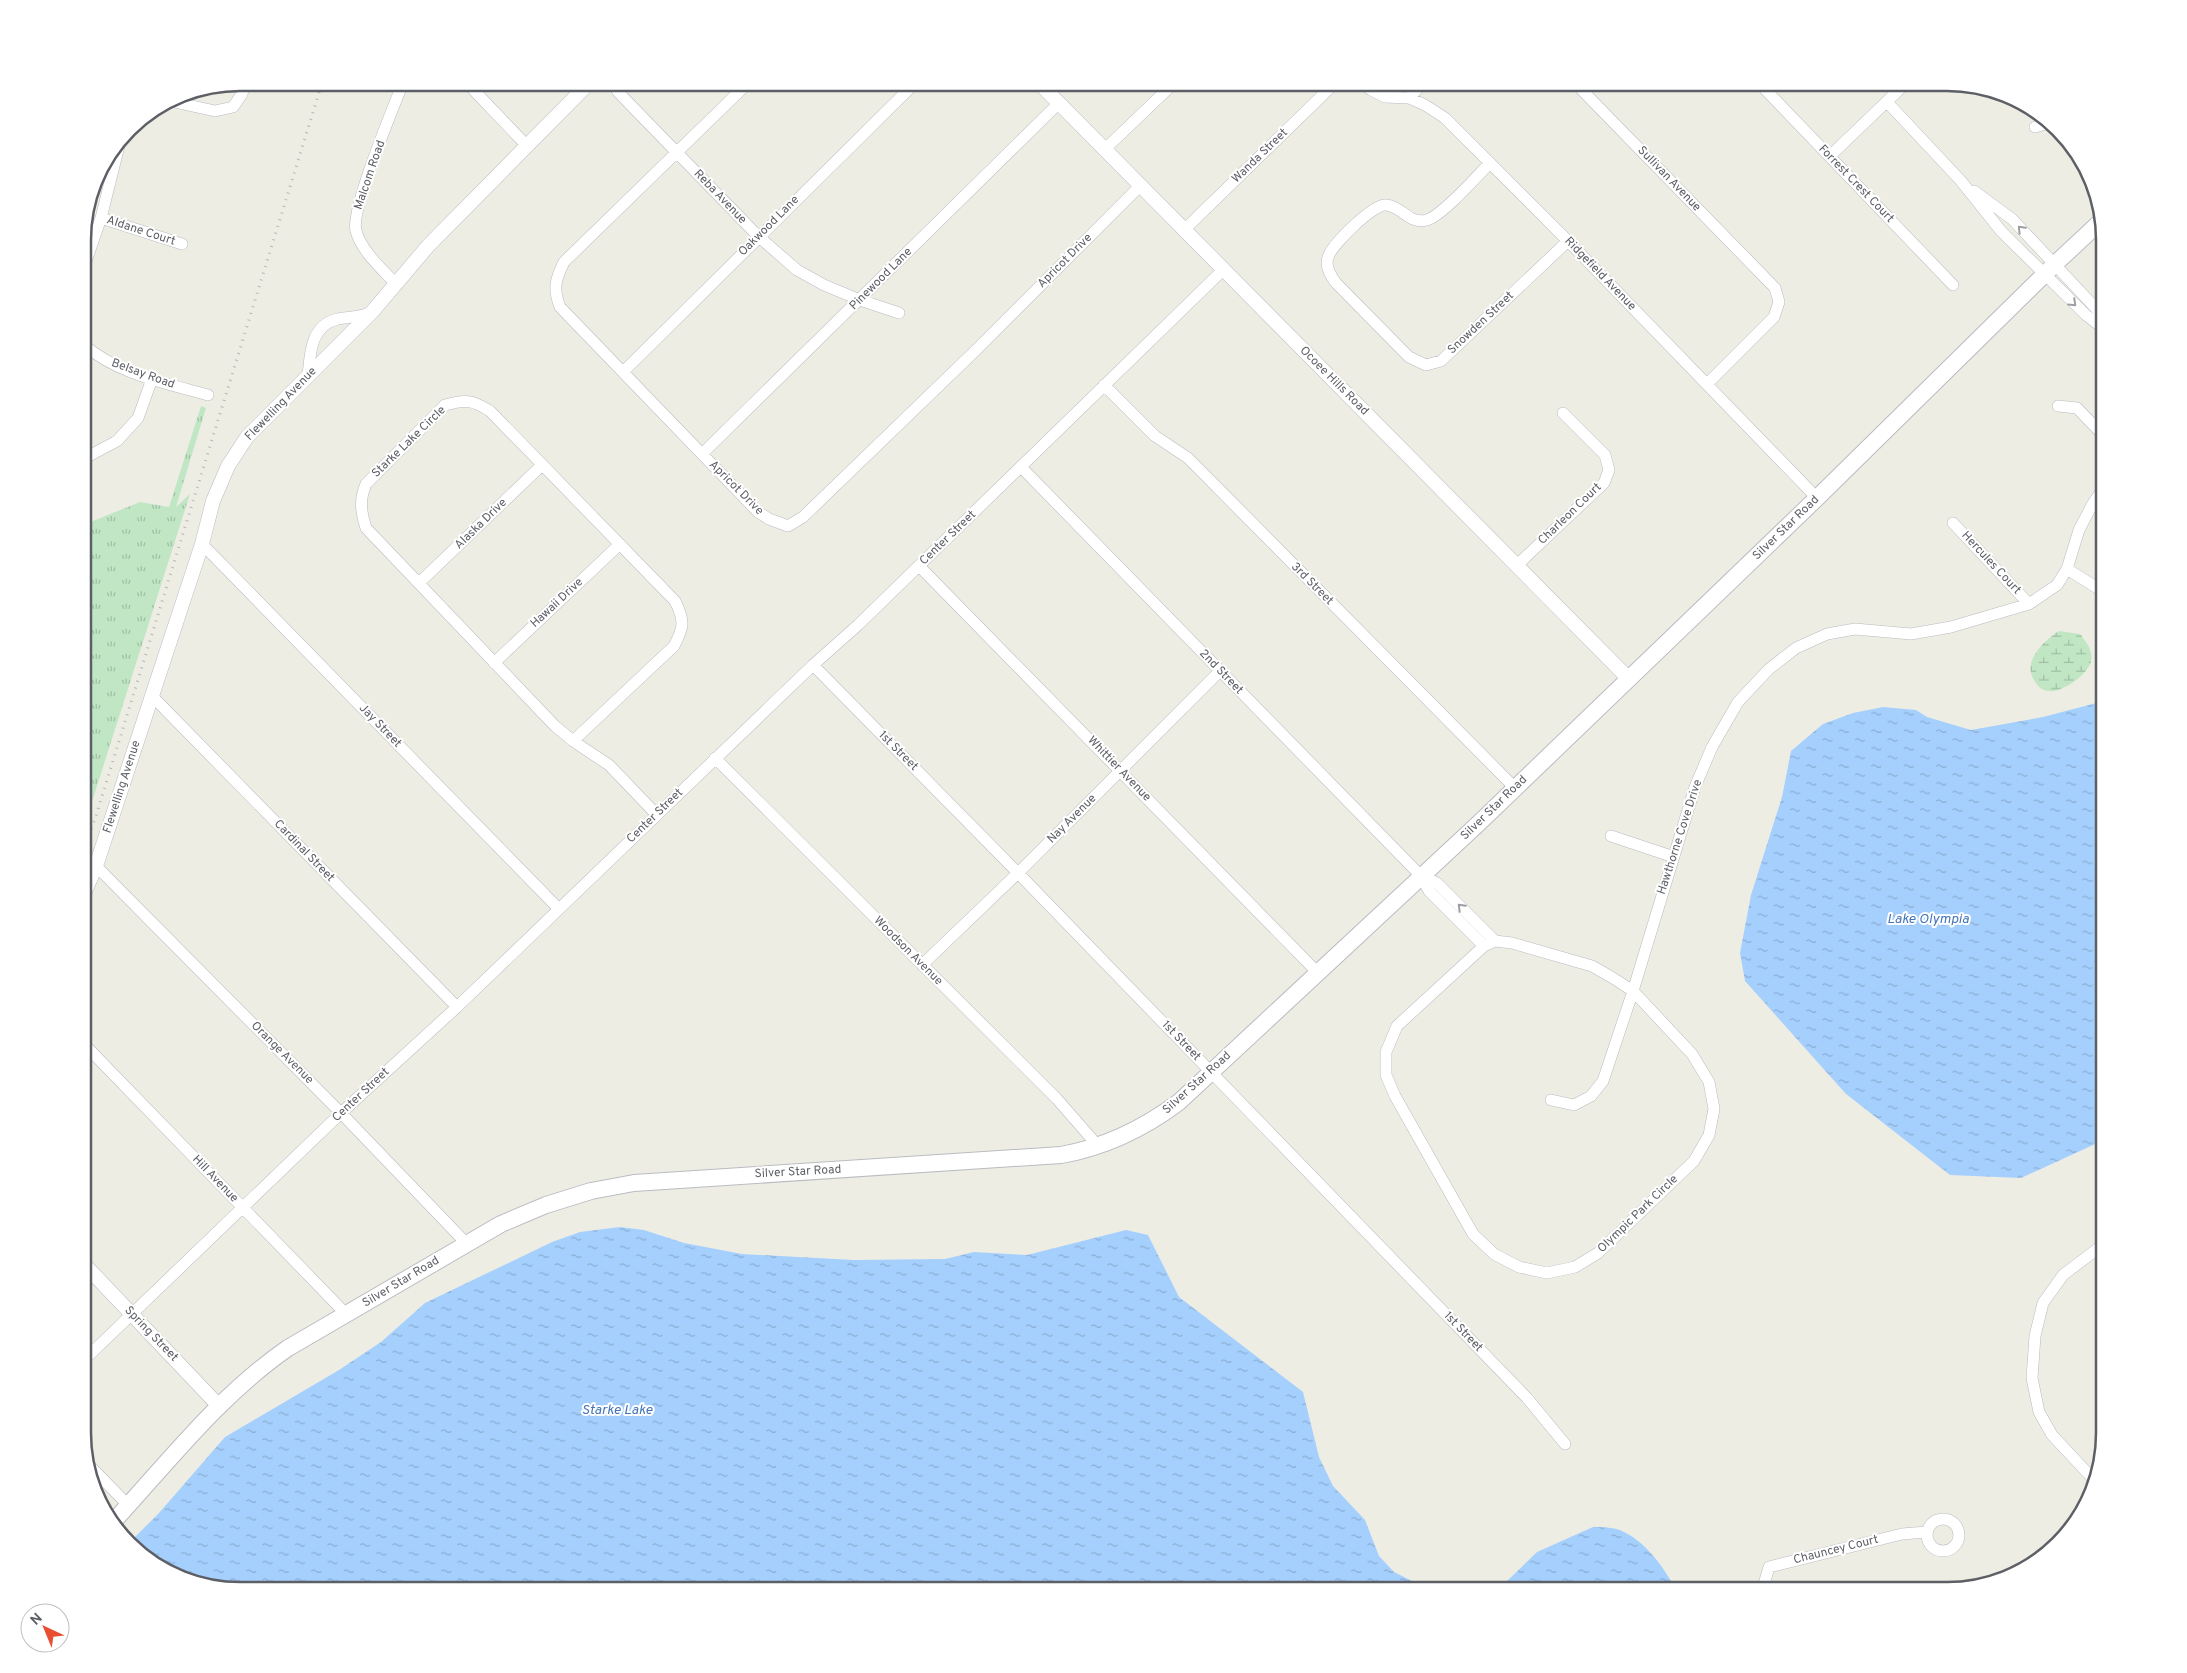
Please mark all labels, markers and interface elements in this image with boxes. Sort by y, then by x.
street label: Wanda Street [1229,125,1291,187]
street label: Malcom Road [351,138,389,212]
street label: Forrest Crest Court [1815,142,1897,226]
street label: Sullivan Avenue [1634,143,1704,215]
street label: Reba Avenue [690,166,750,228]
street label: Oakwood Lane [735,192,803,260]
street label: Aldane Court [105,212,177,250]
one-way arrow [2018,225,2027,234]
street label: Apricot Drive [1034,230,1096,292]
street label: Ridgefield Avenue [1561,234,1639,314]
street label: Pinewood Lane [846,244,916,314]
street label: Snowden Street [1444,288,1518,358]
one-way arrow [2068,297,2077,306]
street label: Ocoee Hills Road [1296,343,1372,419]
street label: Belsay Road [109,355,177,393]
street label: Flewelling Avenue [242,364,320,444]
street label: Starke Lake Circle [369,403,449,481]
street label: Apricot Drive [705,457,767,519]
street label: Charleon Court [1535,480,1605,548]
street label: Silver Star Road [1749,492,1823,564]
street label: Alaska Drive [451,495,511,553]
street label: Center Street [916,507,980,569]
street label: Hercules Court [1958,528,2024,598]
street label: 3rd Street [1287,559,1337,609]
street label: Hawaii Drive [527,575,587,631]
street label: 2nd Street [1195,646,1247,698]
street label: Jay Street [355,701,405,751]
street label: 1st Street [875,728,921,774]
street label: Whittier Avenue [1084,733,1154,805]
street label: Flewelling Avenue [99,739,145,835]
street label: Silver Star Road [1457,772,1531,844]
street label: Hawthorne Cove Drive [1654,778,1706,896]
street label: Center Street [623,785,687,847]
street label: Nay Avenue [1044,791,1100,847]
street label: Cardinal Street [270,816,338,886]
one-way arrow [1458,904,1467,913]
water label: Lake Olympia [1887,911,1970,928]
street label: Woodson Avenue [870,913,946,989]
street label: 1st Street [1158,1017,1204,1065]
street label: Orange Avenue [247,1018,317,1088]
street label: Silver Star Road [1159,1048,1235,1118]
street label: Center Street [329,1064,393,1126]
street label: Hill Avenue [188,1152,242,1206]
street label: Silver Star Road [754,1162,842,1182]
street label: Olympic Park Circle [1594,1172,1682,1256]
street label: Silver Star Road [360,1253,442,1311]
street label: Spring Street [121,1303,181,1365]
street label: 1st Street [1440,1308,1486,1356]
water label: Starke Lake [582,1402,653,1419]
street label: Chauncey Court [1792,1532,1880,1568]
north arrow [20,1603,70,1653]
text: N [27,1610,47,1629]

